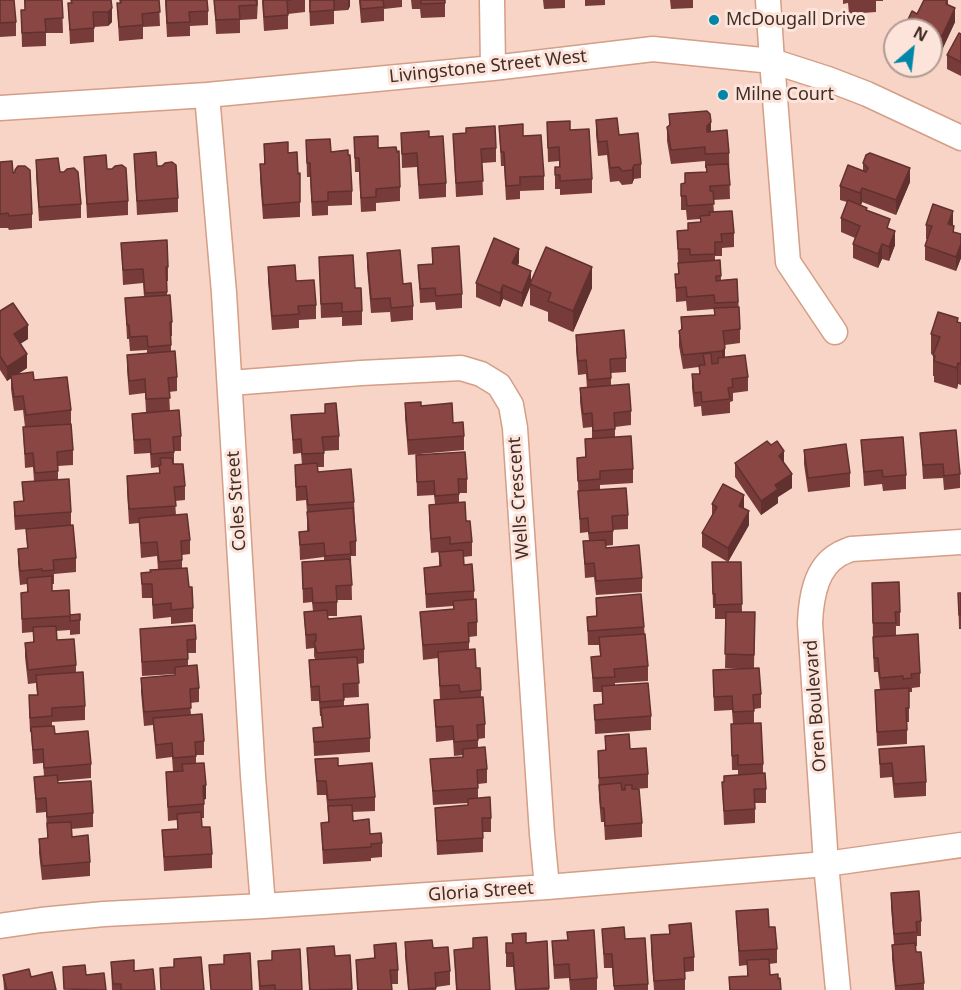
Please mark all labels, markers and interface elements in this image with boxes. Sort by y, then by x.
place label: McDougall Drive [726,9,866,31]
marker: McDougall Drive [707,13,721,27]
north arrow [883,18,943,78]
text: N [910,21,931,47]
street label: Livingstone Street West [388,46,588,88]
place label: Milne Court [735,84,834,106]
marker: Milne Court [716,88,730,102]
street label: Wells Crescent [504,436,534,560]
street label: Coles Street [223,450,251,552]
street label: Oren Boulevard [801,639,831,773]
street label: Gloria Street [428,878,534,906]

